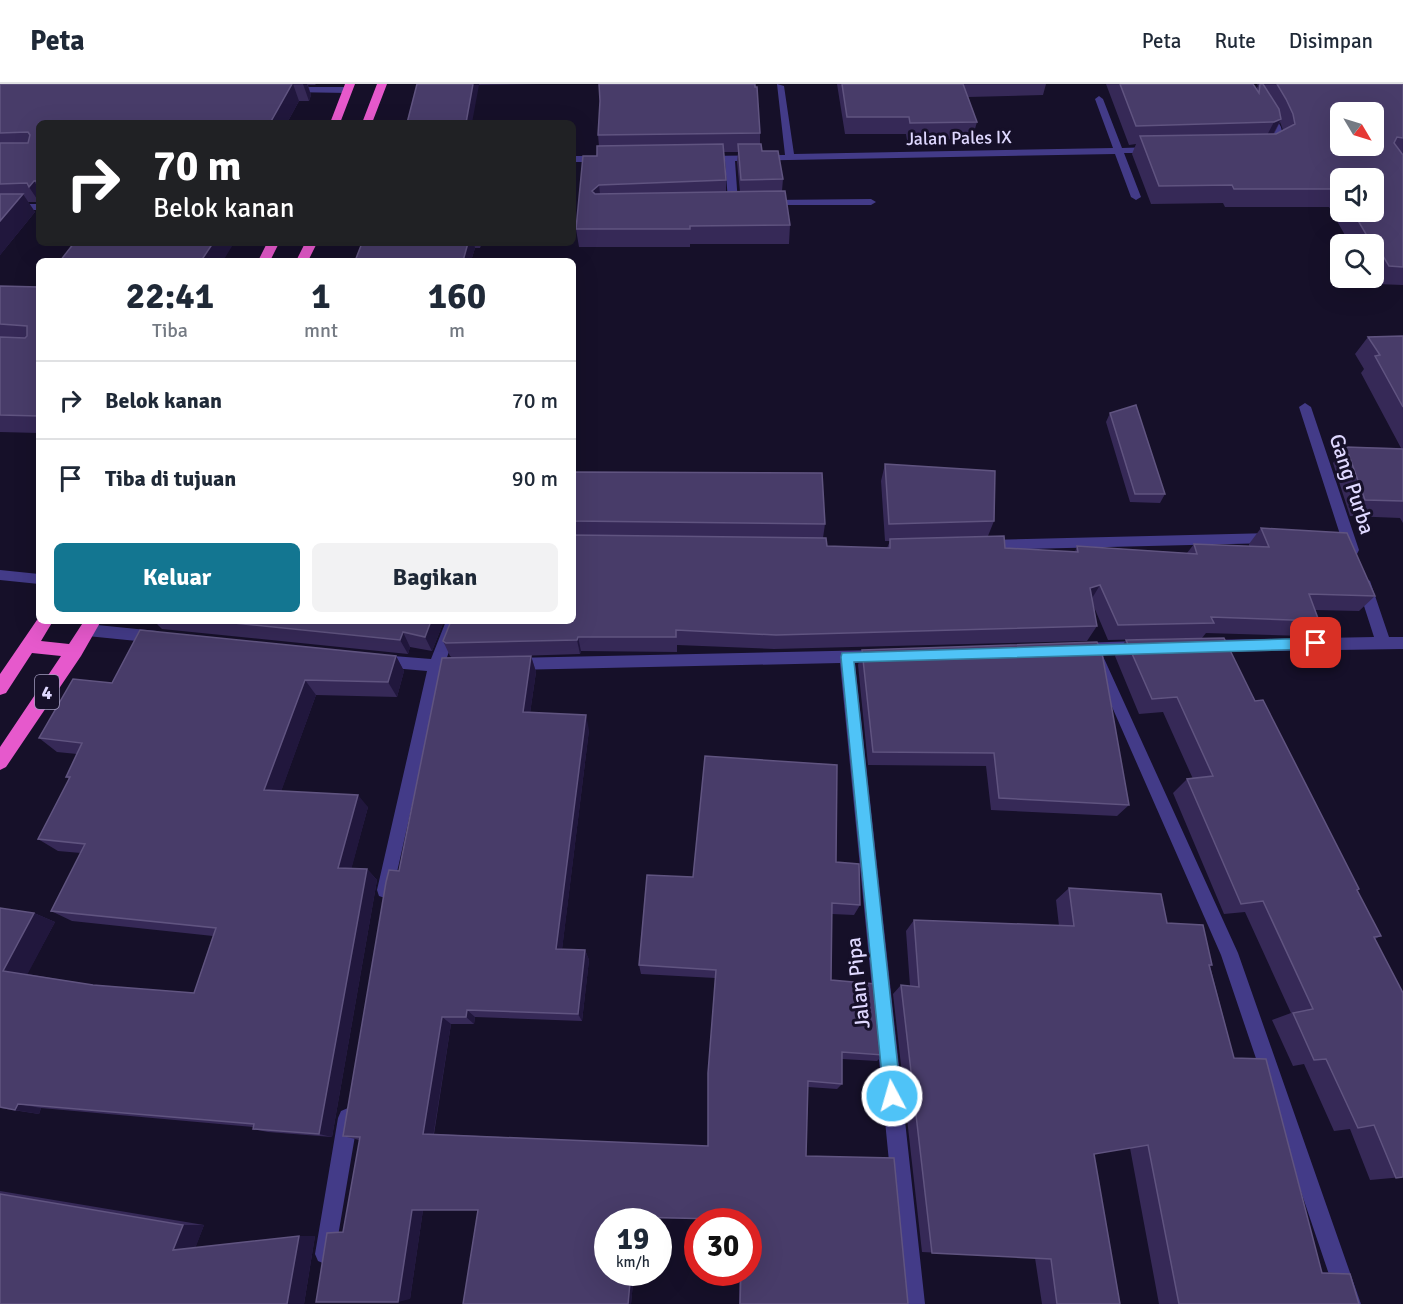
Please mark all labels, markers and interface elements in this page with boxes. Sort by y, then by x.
text: Peta [30,24,85,58]
text: Peta [1142,28,1182,54]
text: Rute [1215,28,1256,54]
text: Disimpan [1289,28,1373,54]
north arrow [1330,102,1384,156]
map controls [1330,102,1384,288]
street label: Jalan Pales IX [906,126,1012,150]
text: 70 m [153,141,242,192]
icon: right [54,144,132,222]
button: sound [1330,168,1384,222]
text: Belok kanan [153,192,294,225]
button: search [1330,234,1384,288]
text: 22:41 [126,274,214,319]
text: 1 [311,274,331,319]
text: 160 [428,274,486,319]
text: Tiba [152,318,188,343]
text: mnt [304,318,338,343]
text: m [449,318,465,343]
icon: right [54,384,87,417]
text: Belok kanan [105,387,222,414]
text: 70 m [512,387,558,414]
street label: Gang Purba [1324,431,1380,537]
icon: arrive [54,462,87,495]
text: Tiba di tujuan [105,465,236,492]
text: 90 m [512,465,558,492]
button: Keluar [54,543,300,612]
button: Bagikan [312,543,558,612]
pin [1290,617,1341,668]
icon: arrive [1299,626,1332,659]
road number: 4 [35,675,59,709]
street label: Jalan Pipa [840,936,876,1030]
position arrow [860,1064,924,1128]
speed limit sign: 30 [684,1208,762,1286]
text: 19 [617,1221,649,1258]
text: km/h [616,1253,650,1271]

